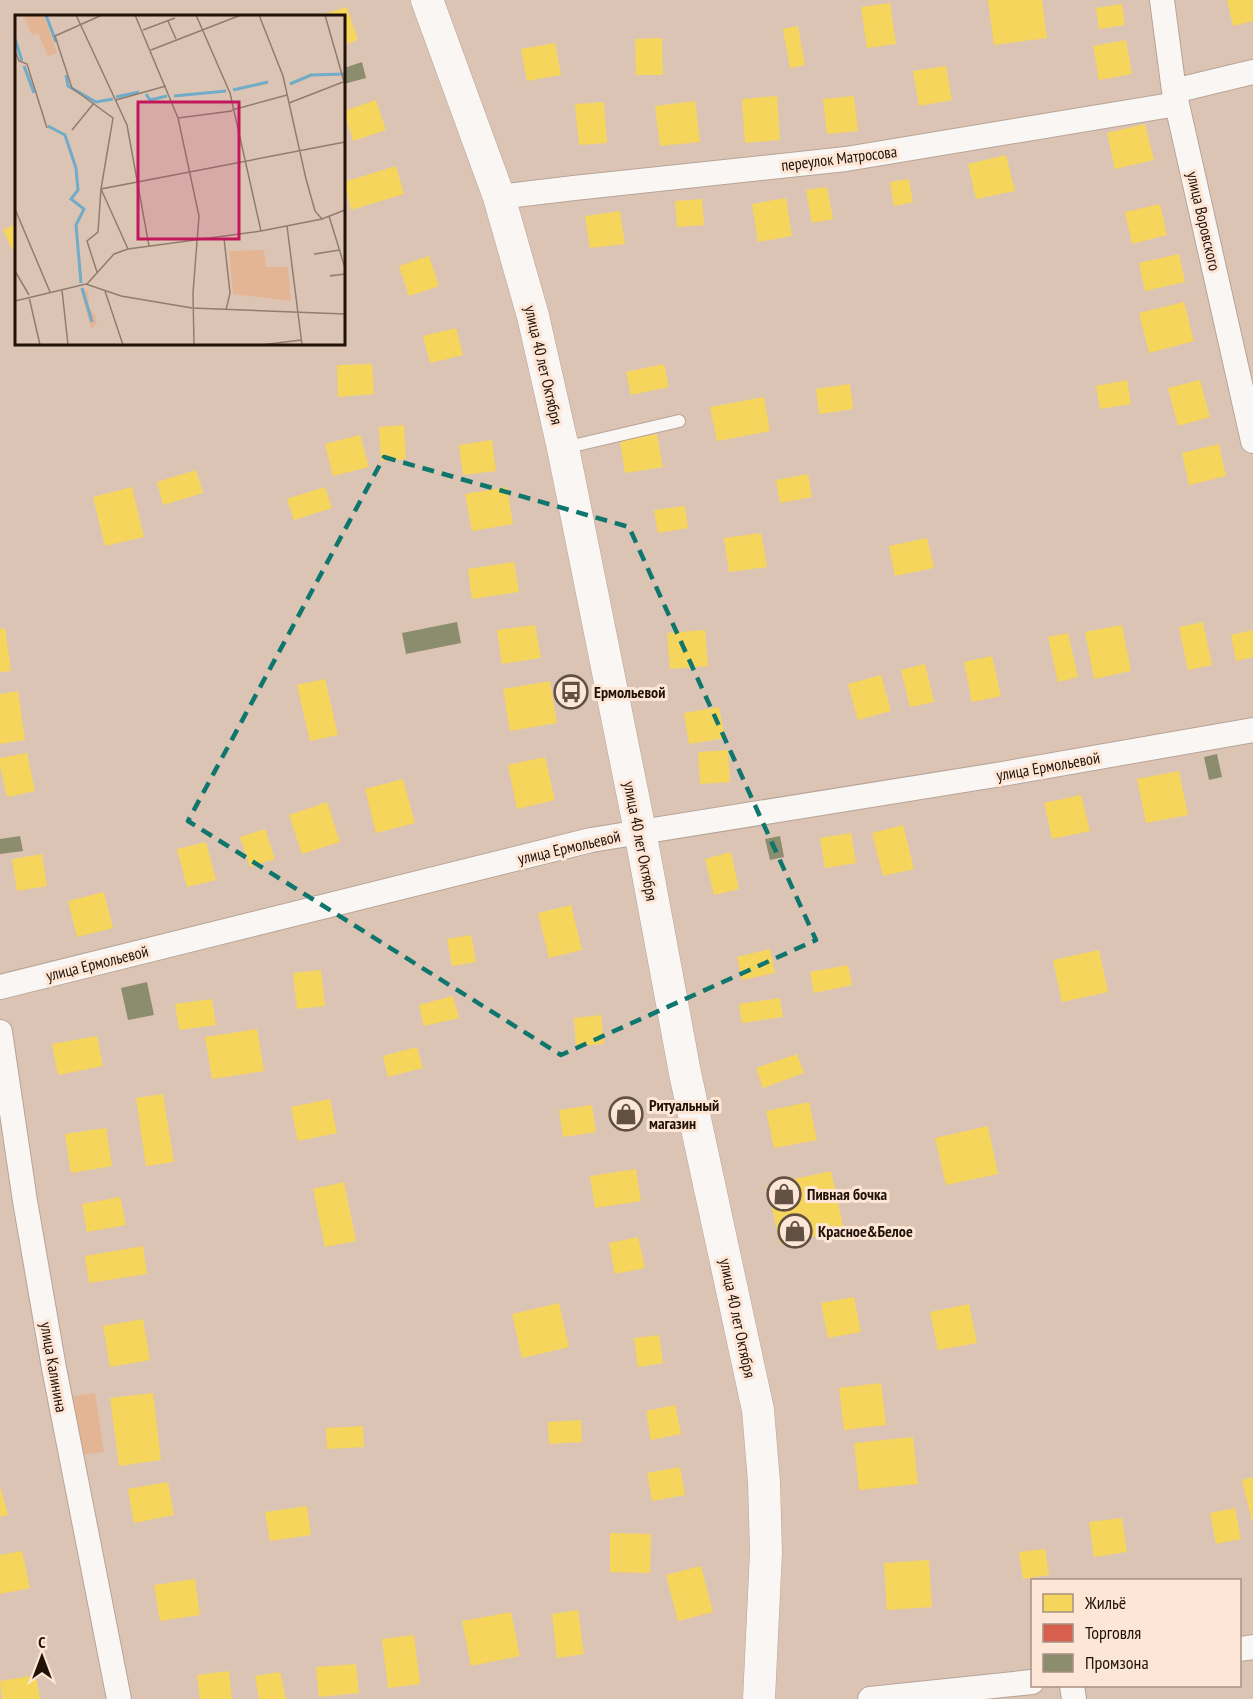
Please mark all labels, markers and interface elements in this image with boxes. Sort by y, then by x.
inset map [15,15,345,345]
street label: переулок Матросова [780,141,898,175]
street label: улица Воровского [1183,169,1225,273]
street label: улица 40 лет Октября [521,304,567,426]
bus stop icon: Ермольевой [553,674,589,710]
place label: Ермольевой [594,682,665,702]
street label: улица Ермольевой [995,747,1101,785]
street label: улица 40 лет Октября [620,779,662,903]
street label: улица Ермольевой [516,825,622,869]
street label: улица Ермольевой [44,941,150,985]
place label: Ритуальный магазин [649,1095,719,1133]
shop icon: Ритуальный магазин [608,1096,644,1132]
shop icon: Пивная бочка [766,1176,802,1212]
place label: Пивная бочка [807,1184,887,1204]
shop icon: Красное&Белое [777,1213,813,1249]
place label: Красное&Белое [818,1221,913,1241]
street label: улица 40 лет Октября [716,1256,760,1380]
street label: улица Калинина [36,1320,72,1414]
legend [1031,1579,1241,1687]
text: Жильё [1084,1591,1126,1614]
text: Торговля [1085,1621,1141,1644]
north arrow [12,1627,72,1687]
text: С [38,1632,46,1652]
text: Промзона [1085,1651,1149,1674]

